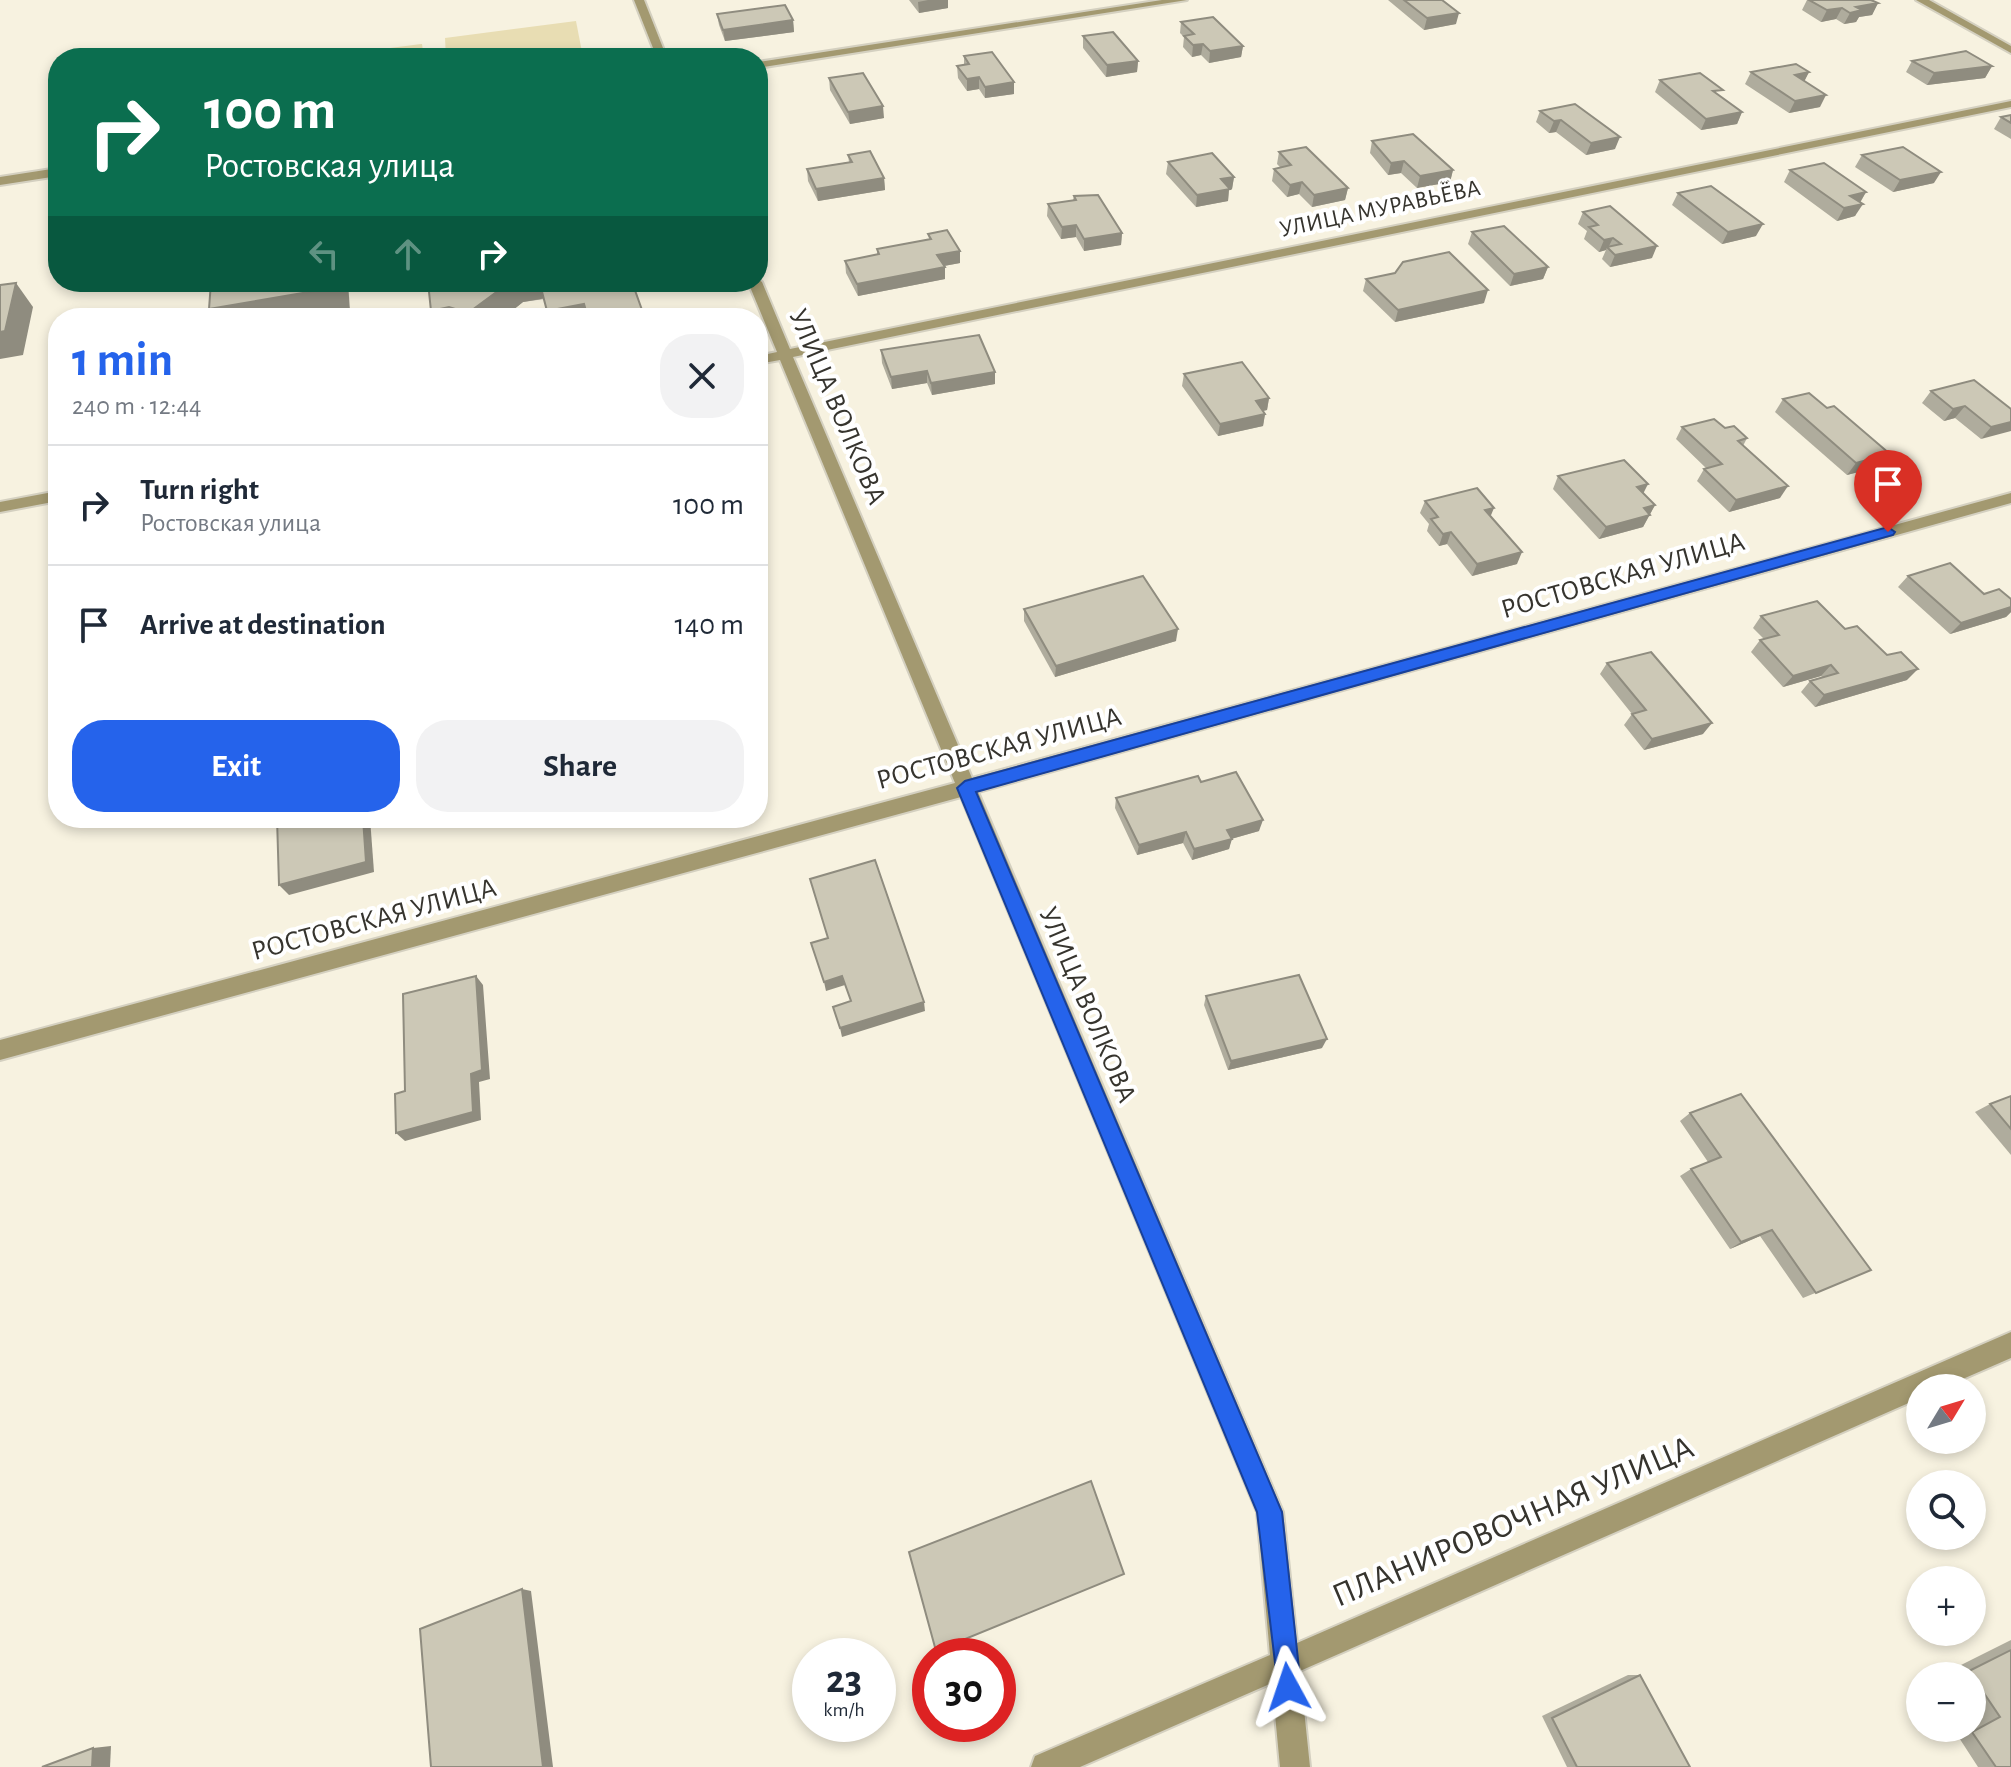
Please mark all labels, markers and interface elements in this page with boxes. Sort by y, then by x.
icon: right [72,80,176,184]
text: 100 m [204,83,336,139]
text: Ростовская улица [204,148,455,184]
street label: УЛИЦА МУРАВЬЁВА [1277,175,1483,242]
icon: left [302,232,346,276]
icon: ahead [386,232,430,276]
icon: right [470,232,514,276]
street label: УЛИЦА ВОЛКОВА [783,305,891,509]
button: close [660,334,744,418]
text: 1 min [72,337,173,385]
text: 240 m · 12:44 [72,393,201,419]
pin [1854,450,1922,532]
icon: arrive [1866,462,1910,506]
text: Turn right [140,475,259,505]
icon: right [72,483,116,527]
text: 100 m [673,490,744,520]
text: Ростовская улица [140,510,321,536]
street label: РОСТОВСКАЯ УЛИЦА [1498,528,1748,624]
icon: arrive [72,603,116,647]
text: Arrive at destination [140,610,386,640]
text: 140 m [674,610,744,640]
street label: РОСТОВСКАЯ УЛИЦА [874,703,1124,795]
button: Exit [72,720,400,812]
button: Share [416,720,744,812]
street label: РОСТОВСКАЯ УЛИЦА [249,874,499,966]
street label: УЛИЦА ВОЛКОВА [1033,903,1141,1107]
north arrow [1906,1374,1986,1454]
map controls [1906,1374,1986,1742]
street label: ПЛАНИРОВОЧНАЯ УЛИЦА [1327,1430,1699,1614]
button: search [1906,1470,1986,1550]
button: + [1906,1566,1986,1646]
speed limit sign: 30 [912,1638,1016,1742]
position arrow [1246,1645,1330,1729]
text: 23 [826,1660,862,1700]
button: − [1906,1662,1986,1742]
text: km/h [823,1700,865,1720]

